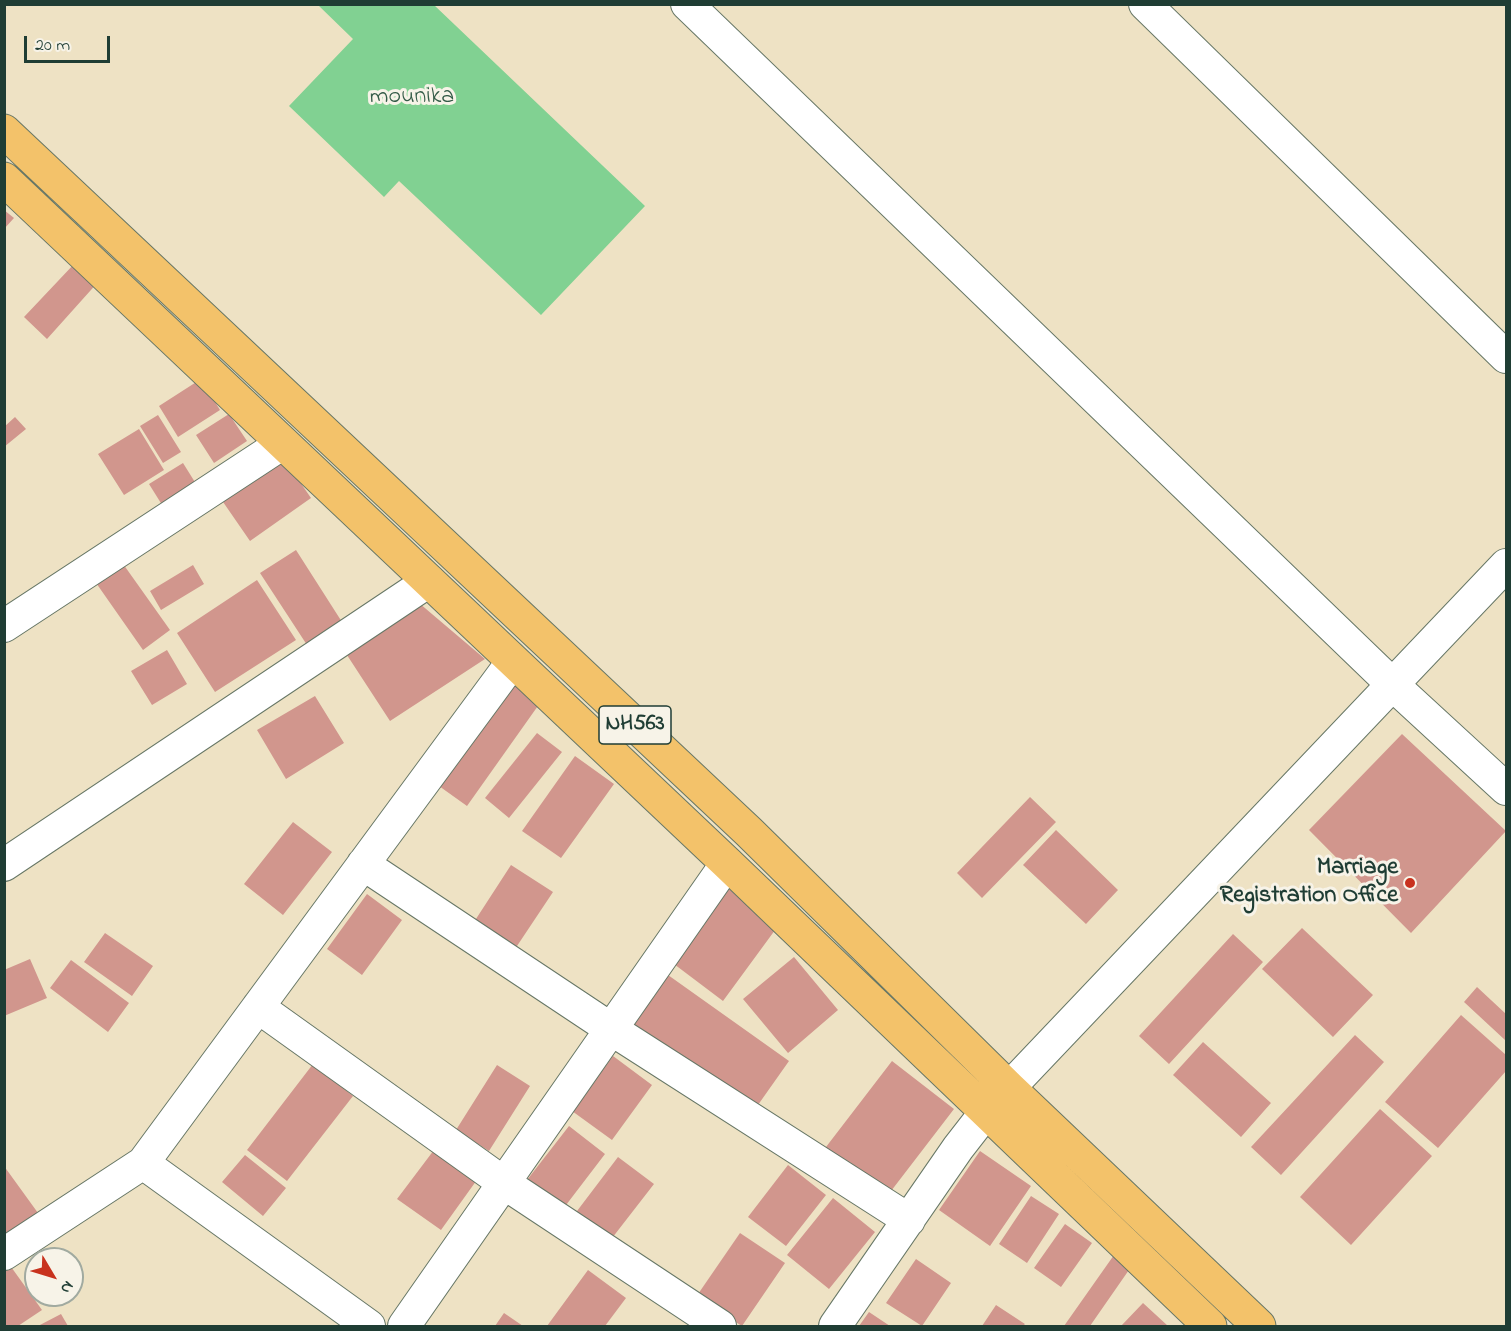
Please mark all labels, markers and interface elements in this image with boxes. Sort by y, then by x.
scale bar [27,24,112,62]
text: 20 m [35,33,70,59]
park label: mounika [370,84,454,112]
road number: NH563 [599,706,671,744]
place label: Marriage Registration Office [1220,855,1398,911]
marker: Marriage Registration Office [1403,876,1417,890]
north arrow [24,1247,84,1307]
text: N [54,1275,79,1298]

